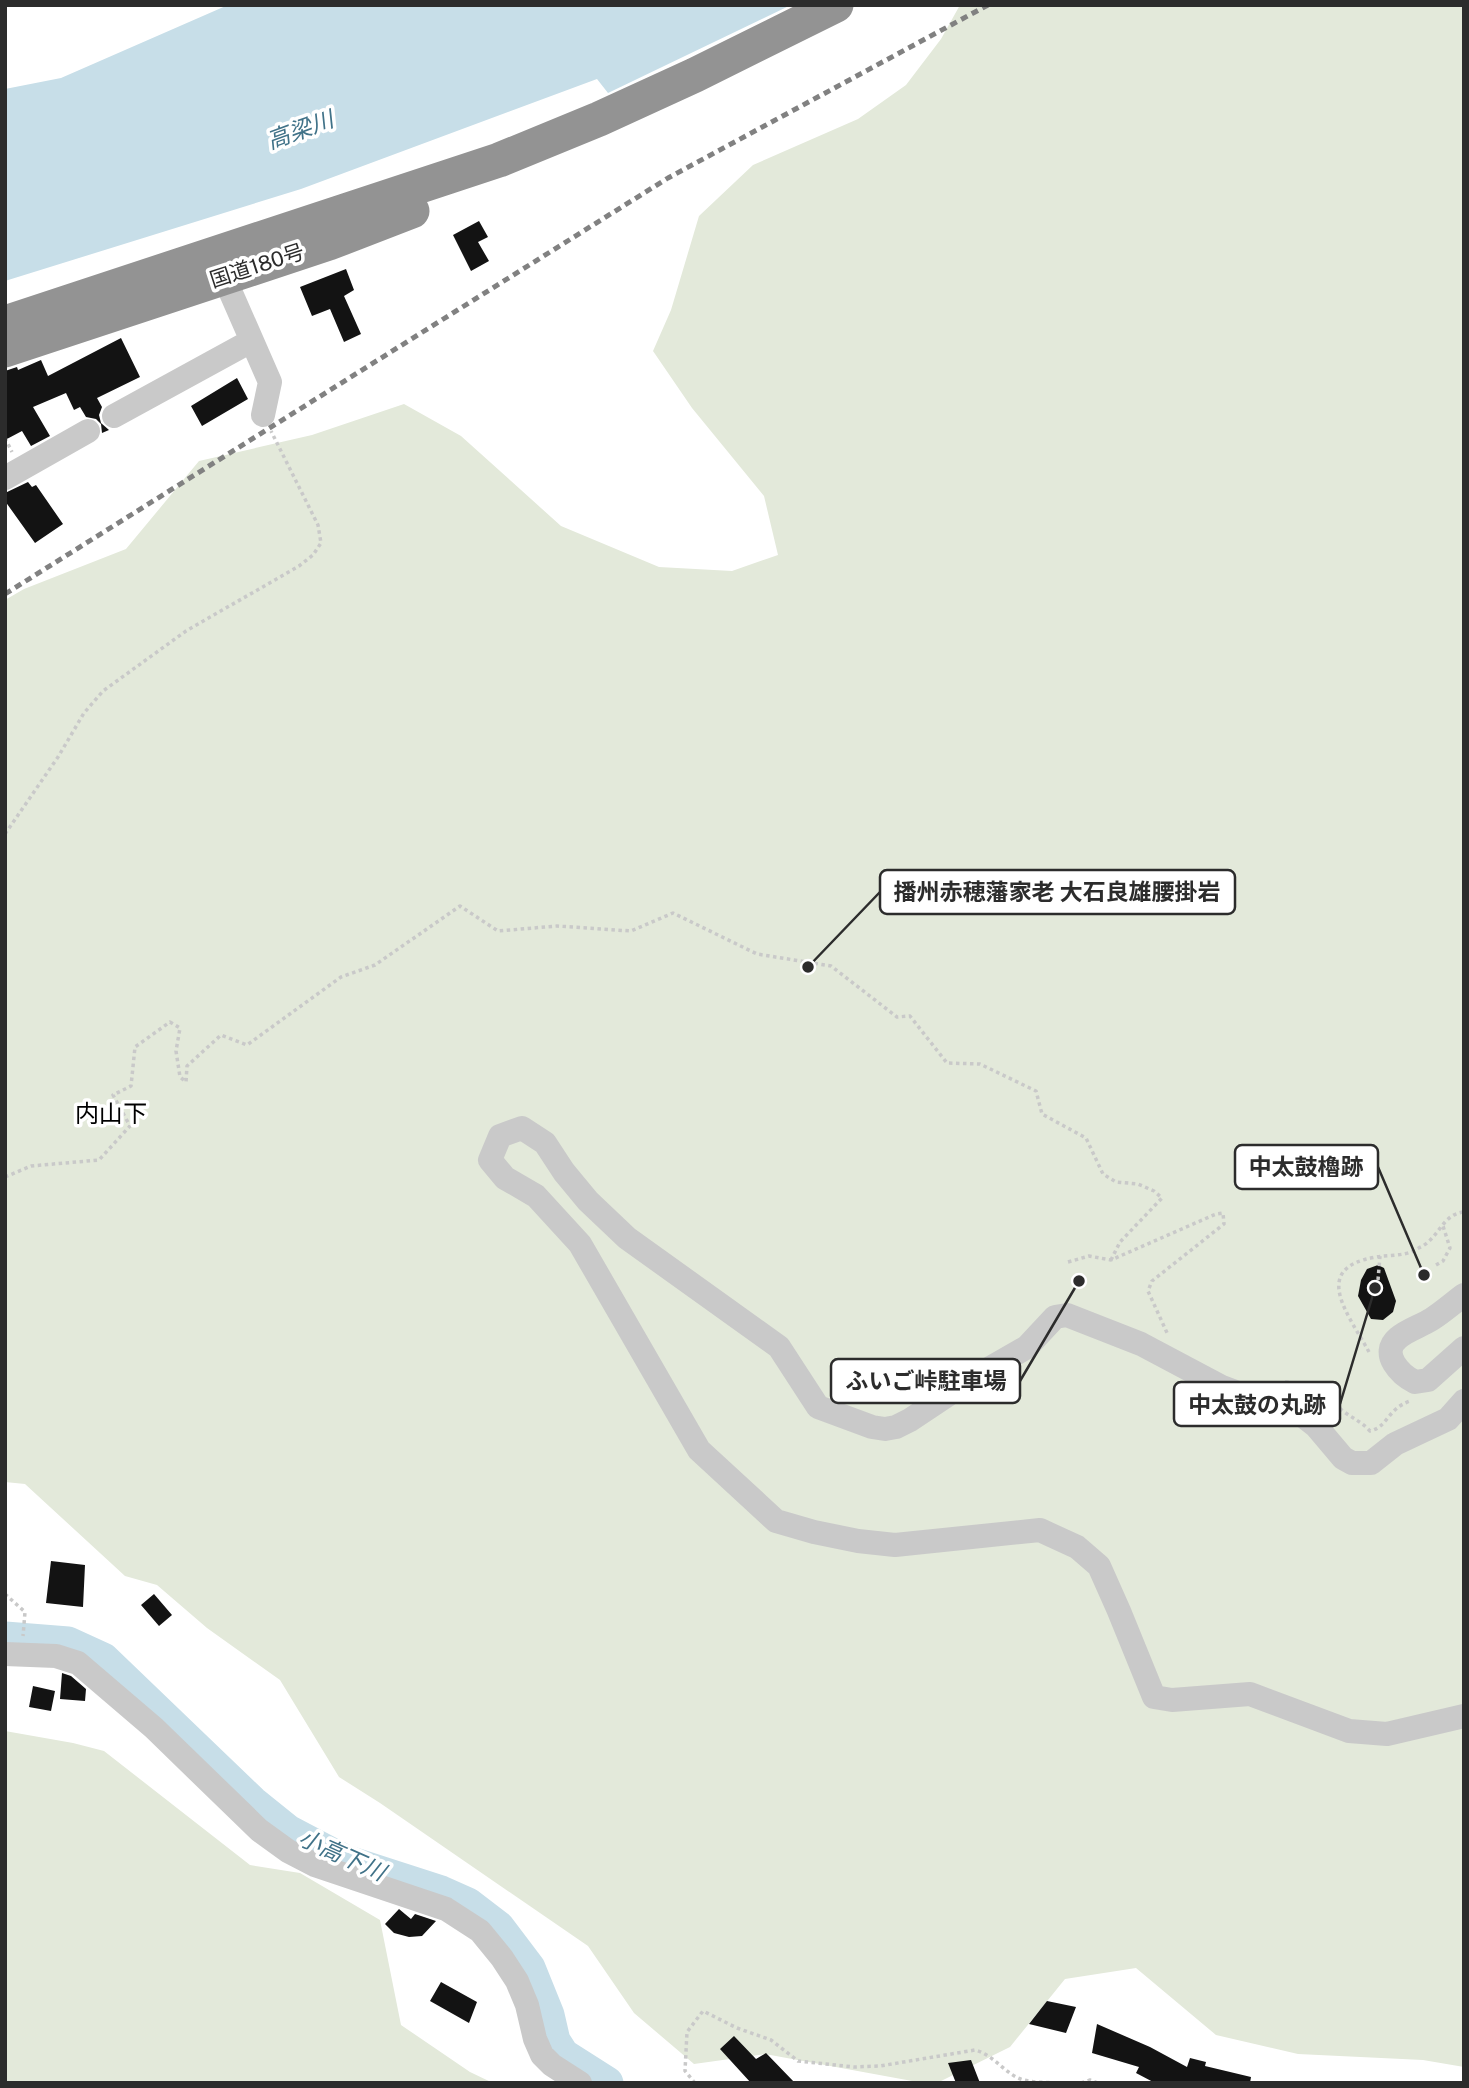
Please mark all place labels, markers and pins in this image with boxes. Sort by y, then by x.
callout: 播州赤穂藩家老 大石良雄腰掛岩 [880,870,1235,914]
callout: 中太鼓櫓跡 [1235,1145,1378,1189]
callout: ふいご峠駐車場 [831,1359,1020,1403]
callout: 中太鼓の丸跡 [1174,1382,1340,1426]

